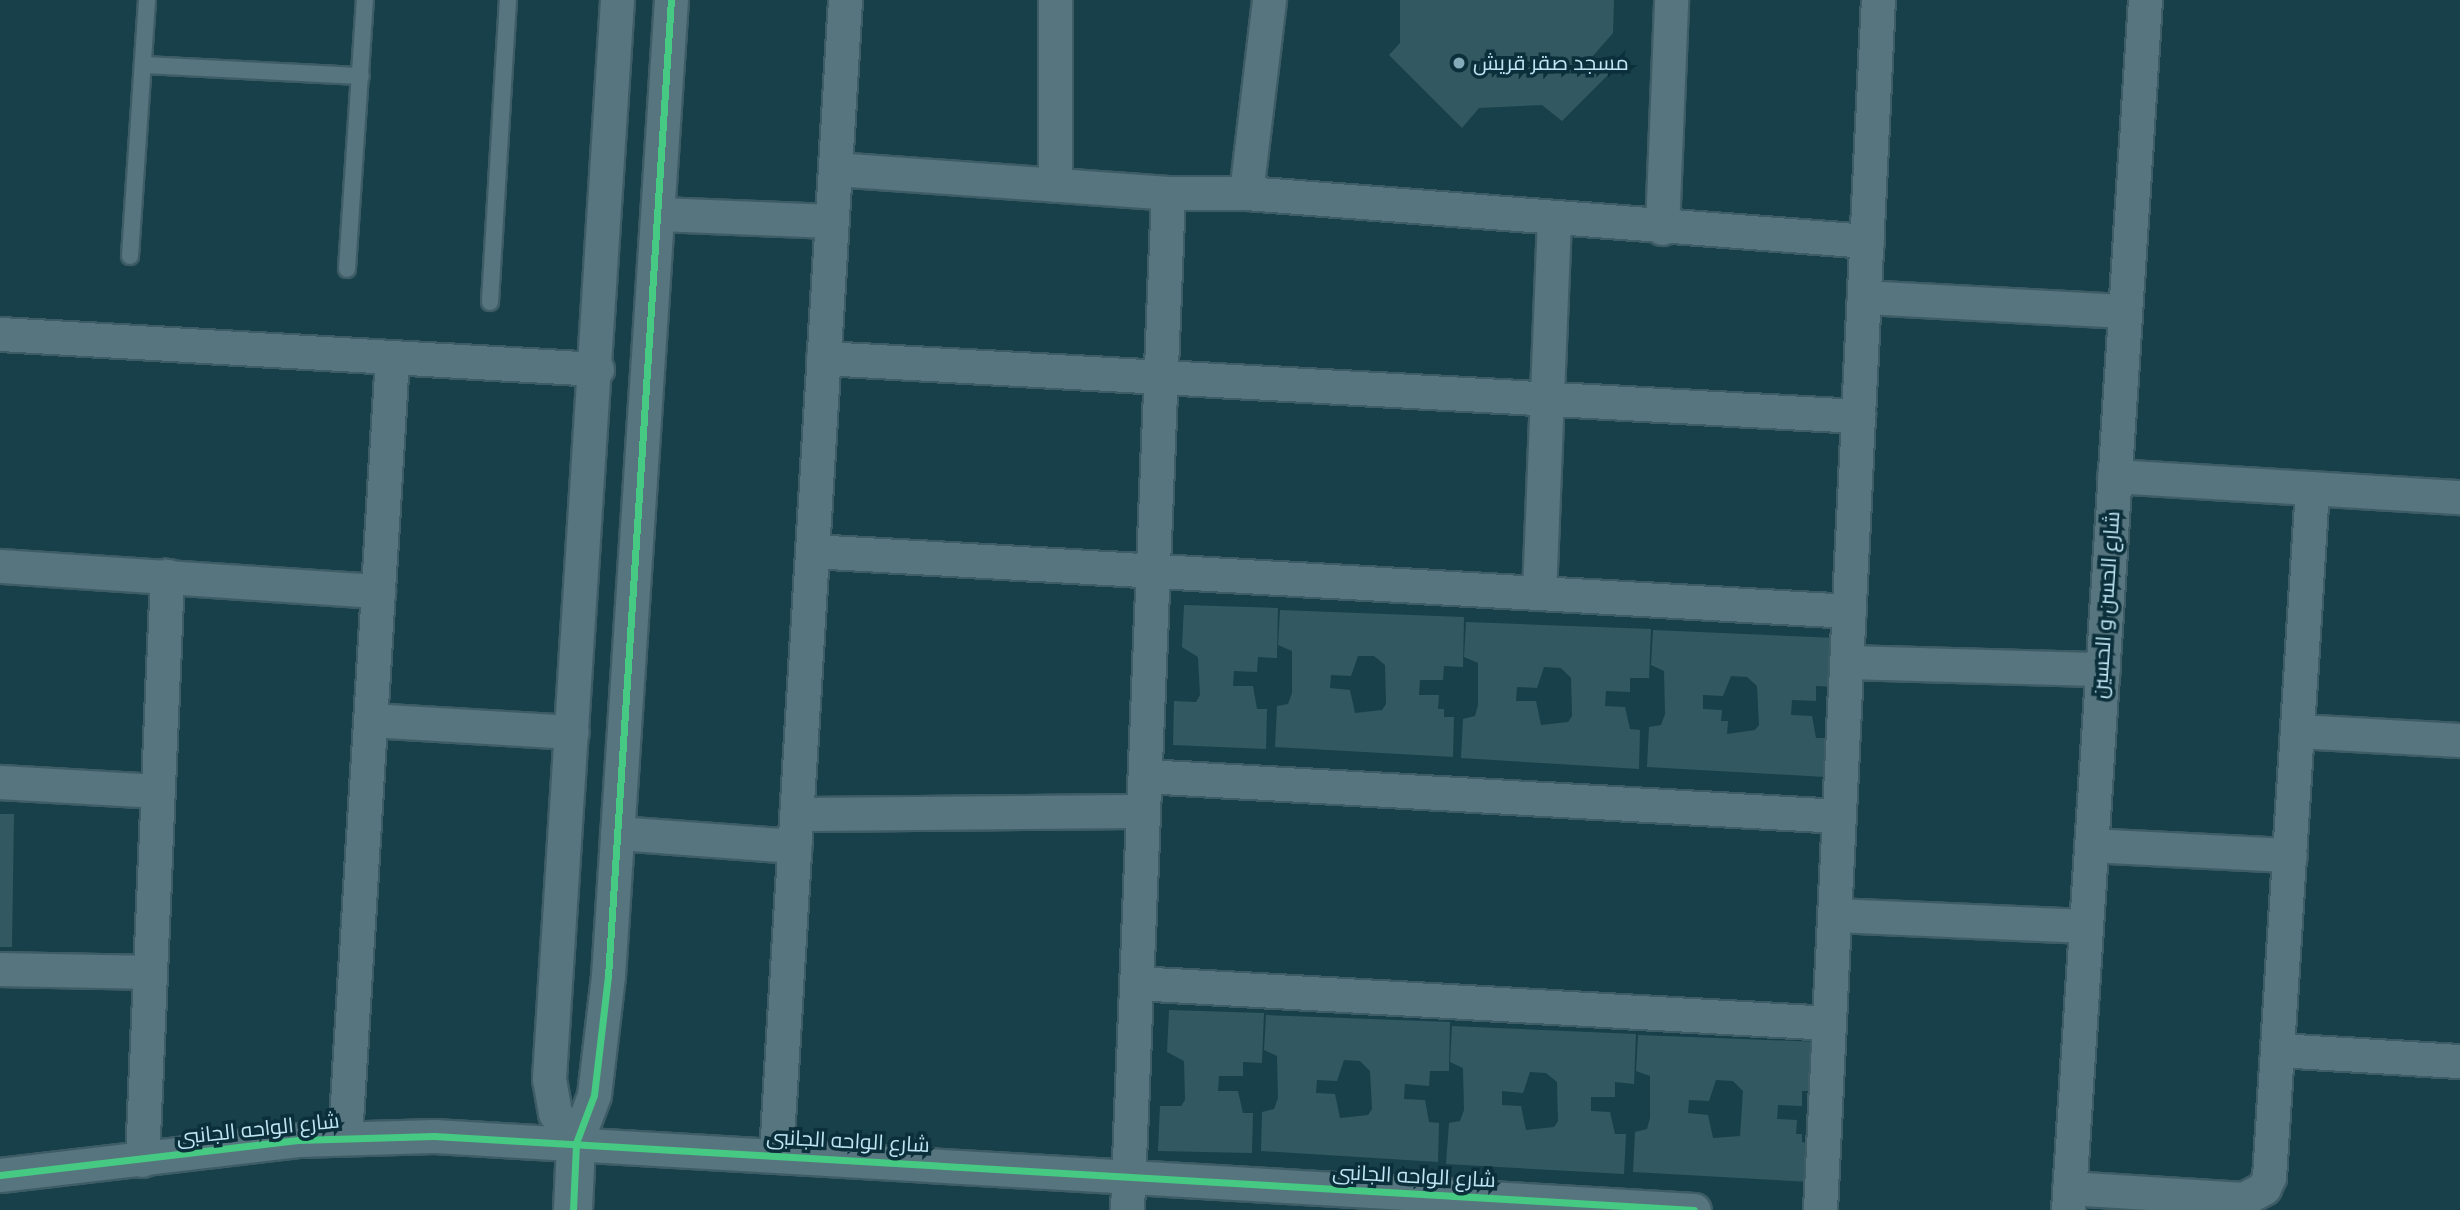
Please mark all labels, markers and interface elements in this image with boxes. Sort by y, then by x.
place label: مسجد صقر قريش [1473,50,1629,76]
marker: مسجد صقر قريش [1451,55,1467,71]
street label: شارع الحسن و الحسين [2087,510,2125,700]
street label: شارع الواحه الجانبى [175,1108,341,1150]
street label: شارع الواحه الجانبى [766,1124,930,1158]
street label: شارع الواحه الجانبى [1332,1159,1496,1193]

